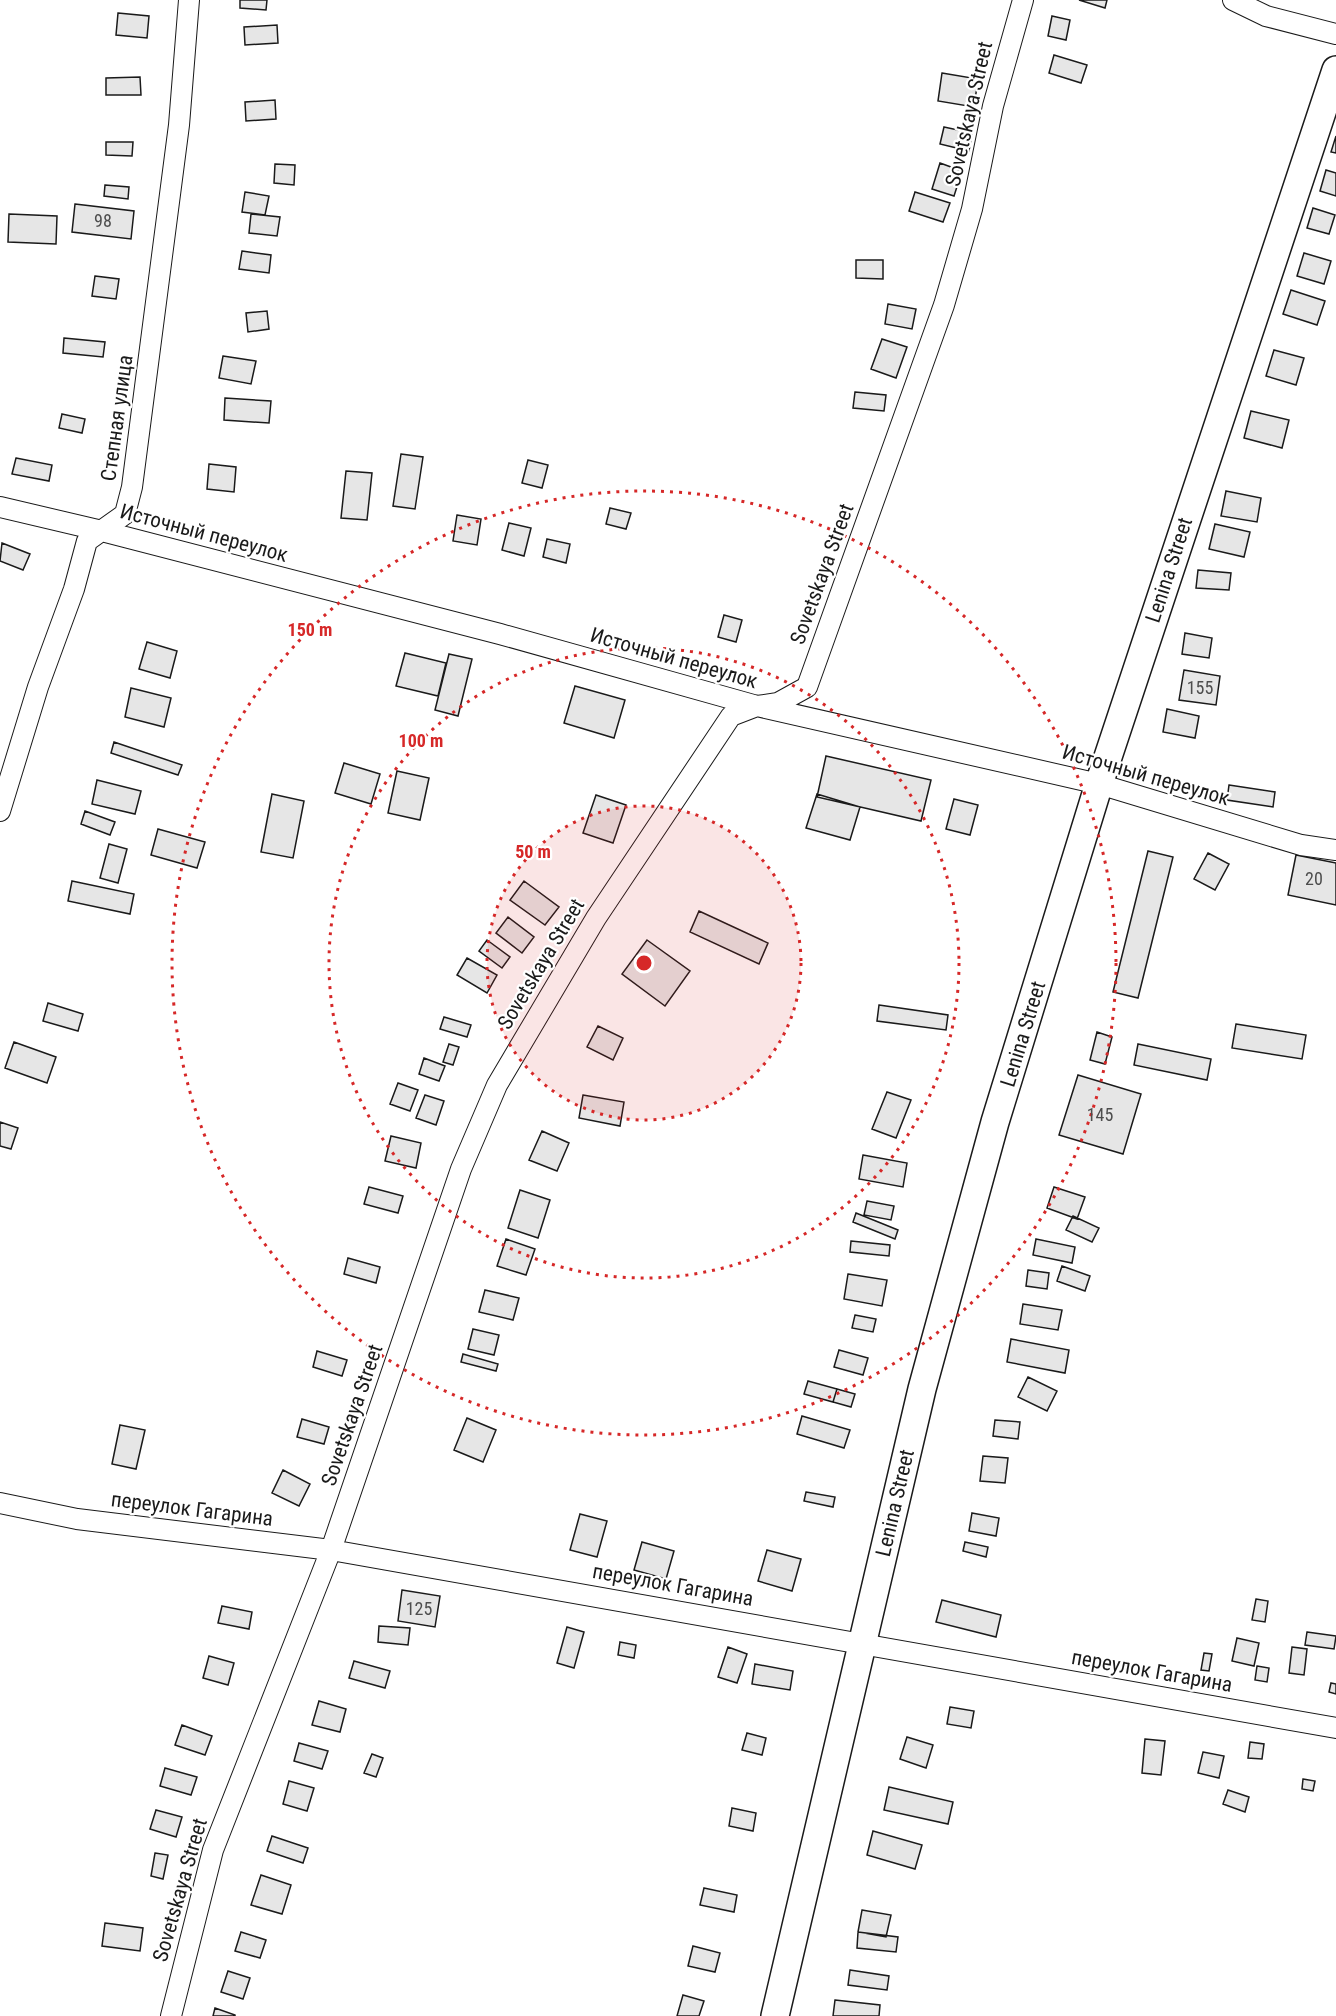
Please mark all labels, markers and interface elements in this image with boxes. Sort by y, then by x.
street label: Sovetskaya Street [941,39,997,189]
house number: 98 [94,210,112,231]
street label: Степная улица [96,353,138,483]
street label: Источный переулок [118,499,290,567]
street label: Sovetskaya Street [785,500,859,648]
street label: Lenina Street [1141,514,1197,626]
text: 150 m [288,619,332,640]
street label: Источный переулок [588,623,760,693]
house number: 155 [1187,677,1213,698]
text: 100 m [399,730,443,751]
street label: Источный переулок [1060,740,1232,810]
text: 50 m [515,841,551,862]
house number: 20 [1305,868,1323,889]
street label: Sovetskaya Street [493,894,589,1034]
centre of rings [634,953,654,973]
street label: Lenina Street [996,978,1050,1090]
house number: 145 [1087,1104,1113,1125]
street label: Sovetskaya Street [317,1341,387,1489]
street label: Lenina Street [871,1447,919,1559]
street label: переулок Гагарина [110,1487,274,1531]
street label: переулок Гагарина [591,1559,755,1611]
house number: 125 [406,1598,432,1619]
street label: переулок Гагарина [1070,1645,1234,1697]
street label: Sovetskaya Street [148,1816,212,1964]

